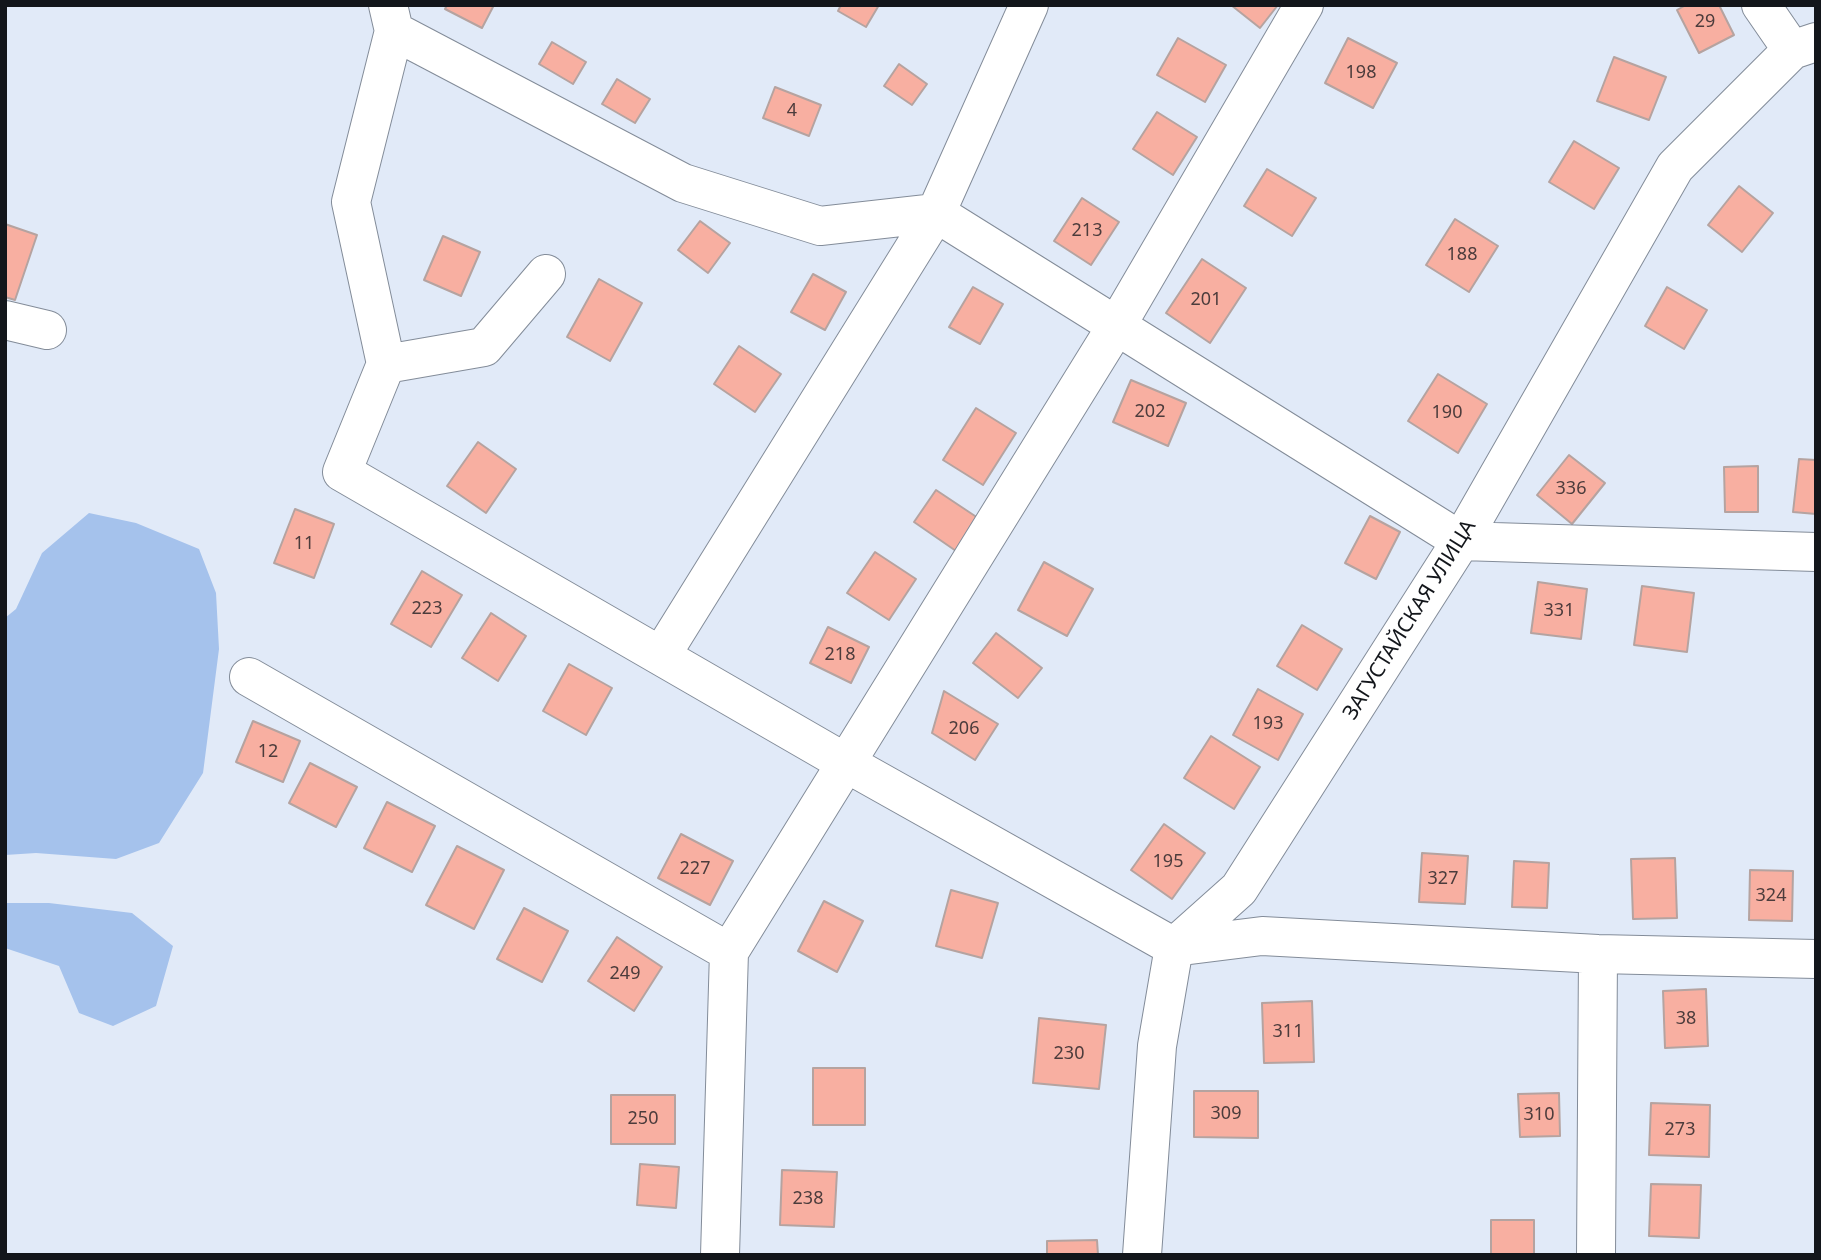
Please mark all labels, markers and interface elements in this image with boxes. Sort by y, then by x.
house number: 29 [1695,11,1715,33]
house number: 198 [1346,62,1376,84]
house number: 4 [787,100,797,122]
house number: 213 [1072,220,1102,242]
house number: 188 [1447,244,1477,266]
house number: 201 [1191,289,1221,311]
house number: 202 [1135,401,1165,423]
house number: 190 [1432,402,1462,424]
house number: 336 [1556,478,1586,500]
street label: ЗАГУСТАЙСКАЯ УЛИЦА [1338,516,1482,724]
house number: 11 [294,533,314,555]
house number: 223 [412,598,442,620]
house number: 331 [1544,600,1574,622]
house number: 218 [825,644,855,666]
house number: 193 [1253,713,1283,735]
house number: 206 [949,718,979,740]
house number: 12 [258,741,278,763]
house number: 195 [1153,851,1183,873]
house number: 227 [680,858,710,880]
house number: 327 [1428,868,1458,890]
house number: 324 [1756,885,1786,907]
house number: 249 [610,963,640,985]
house number: 38 [1676,1008,1696,1030]
house number: 311 [1273,1021,1303,1043]
house number: 230 [1054,1043,1084,1065]
house number: 309 [1211,1103,1241,1125]
house number: 310 [1524,1104,1554,1126]
house number: 250 [628,1108,658,1130]
house number: 273 [1665,1119,1695,1141]
house number: 238 [793,1188,823,1210]

